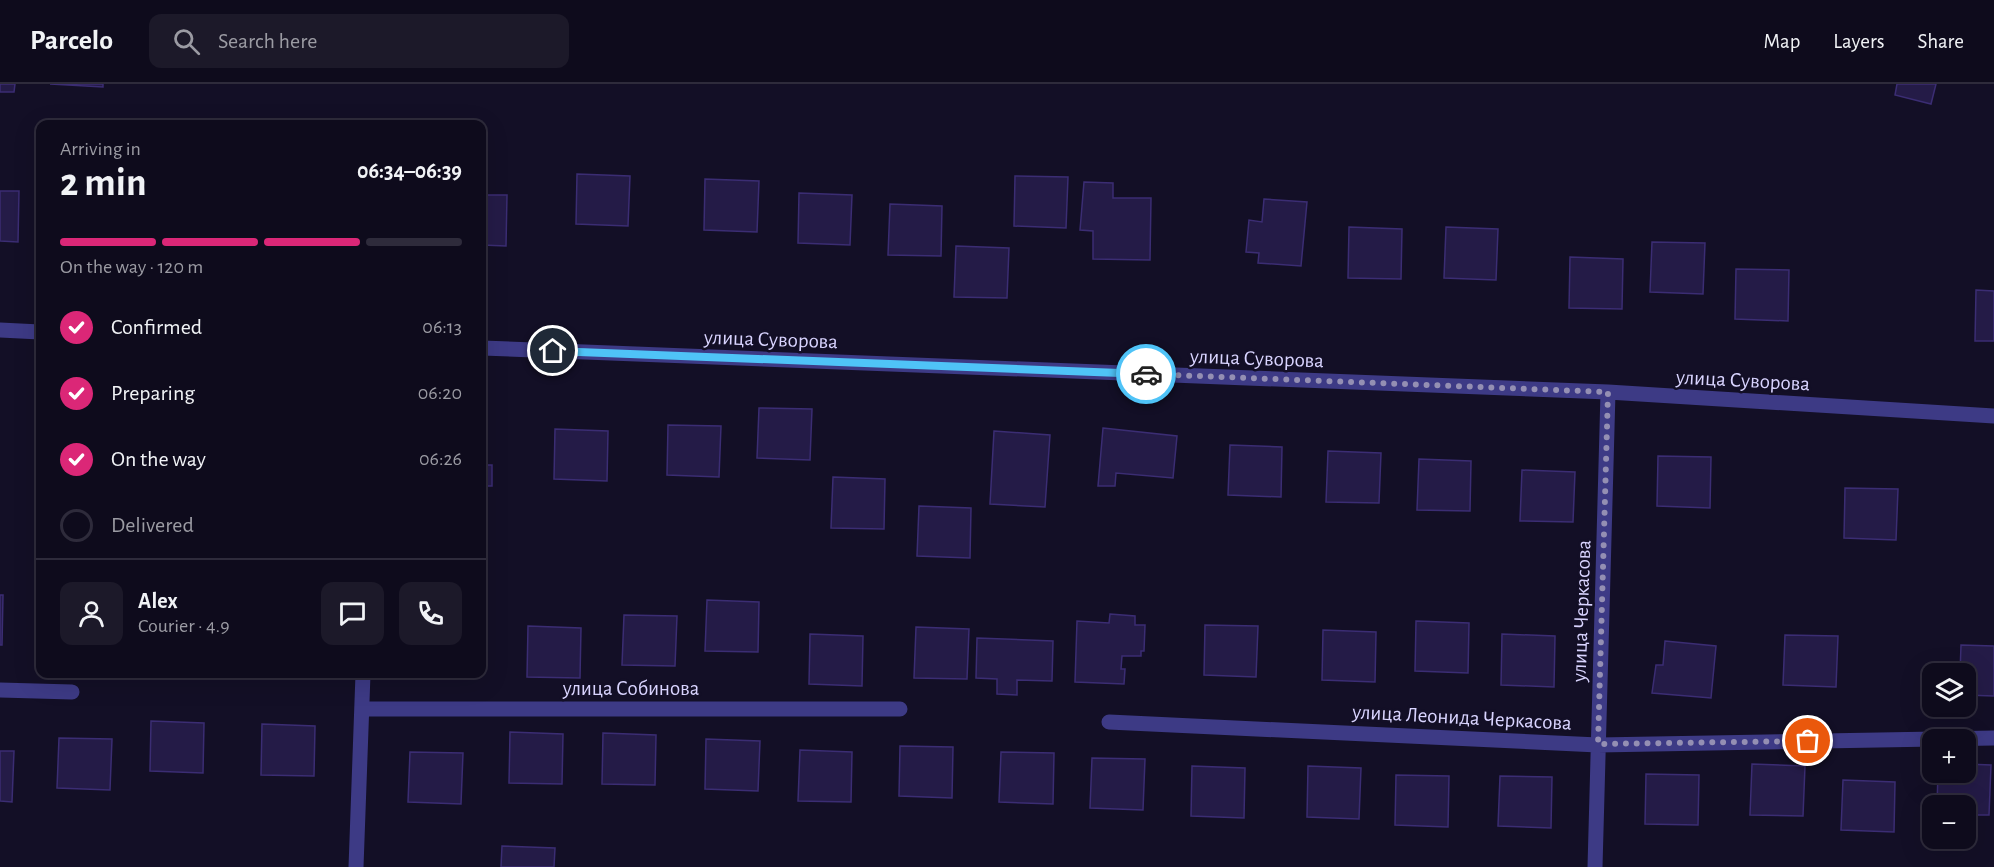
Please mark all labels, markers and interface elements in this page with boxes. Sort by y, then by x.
search box [149,14,569,68]
icon: search [170,25,203,58]
text: Parcelo [30,27,113,55]
text: Search here [218,30,317,52]
text: Map [1764,31,1800,52]
text: Layers [1833,31,1884,52]
text: Share [1917,31,1964,52]
text: Arriving in [60,139,141,159]
text: 06:34–06:39 [357,160,462,182]
text: 2 min [60,164,147,203]
text: On the way · 120 m [60,257,203,277]
icon: check [60,311,93,344]
text: Confirmed [111,316,202,338]
text: 06:13 [422,317,462,337]
pin [527,325,578,376]
street label: улица Суворова [703,327,839,352]
icon: home [536,334,569,367]
courier [1116,344,1176,404]
street label: улица Суворова [1189,346,1325,371]
icon: car [1130,358,1163,391]
street label: улица Суворова [1675,366,1811,395]
icon: check [60,377,93,410]
text: Preparing [111,382,195,404]
text: 06:20 [418,383,462,403]
icon: check [60,443,93,476]
text: On the way [111,448,206,470]
text: 06:26 [419,449,462,469]
text: Delivered [111,514,194,536]
street label: улица Черкасова [1568,539,1594,683]
button: person [60,582,123,645]
button: chat [321,582,384,645]
button: phone [399,582,462,645]
text: Alex [138,590,178,612]
text: Courier · 4.9 [138,616,230,636]
map controls [1922,663,1976,849]
button: layers [1922,663,1976,717]
street label: улица Собинова [562,678,700,699]
street label: улица Леонида Черкасова [1351,701,1573,734]
pin [1782,715,1833,766]
icon: bag [1791,724,1824,757]
button: + [1922,729,1976,783]
button: − [1922,795,1976,849]

